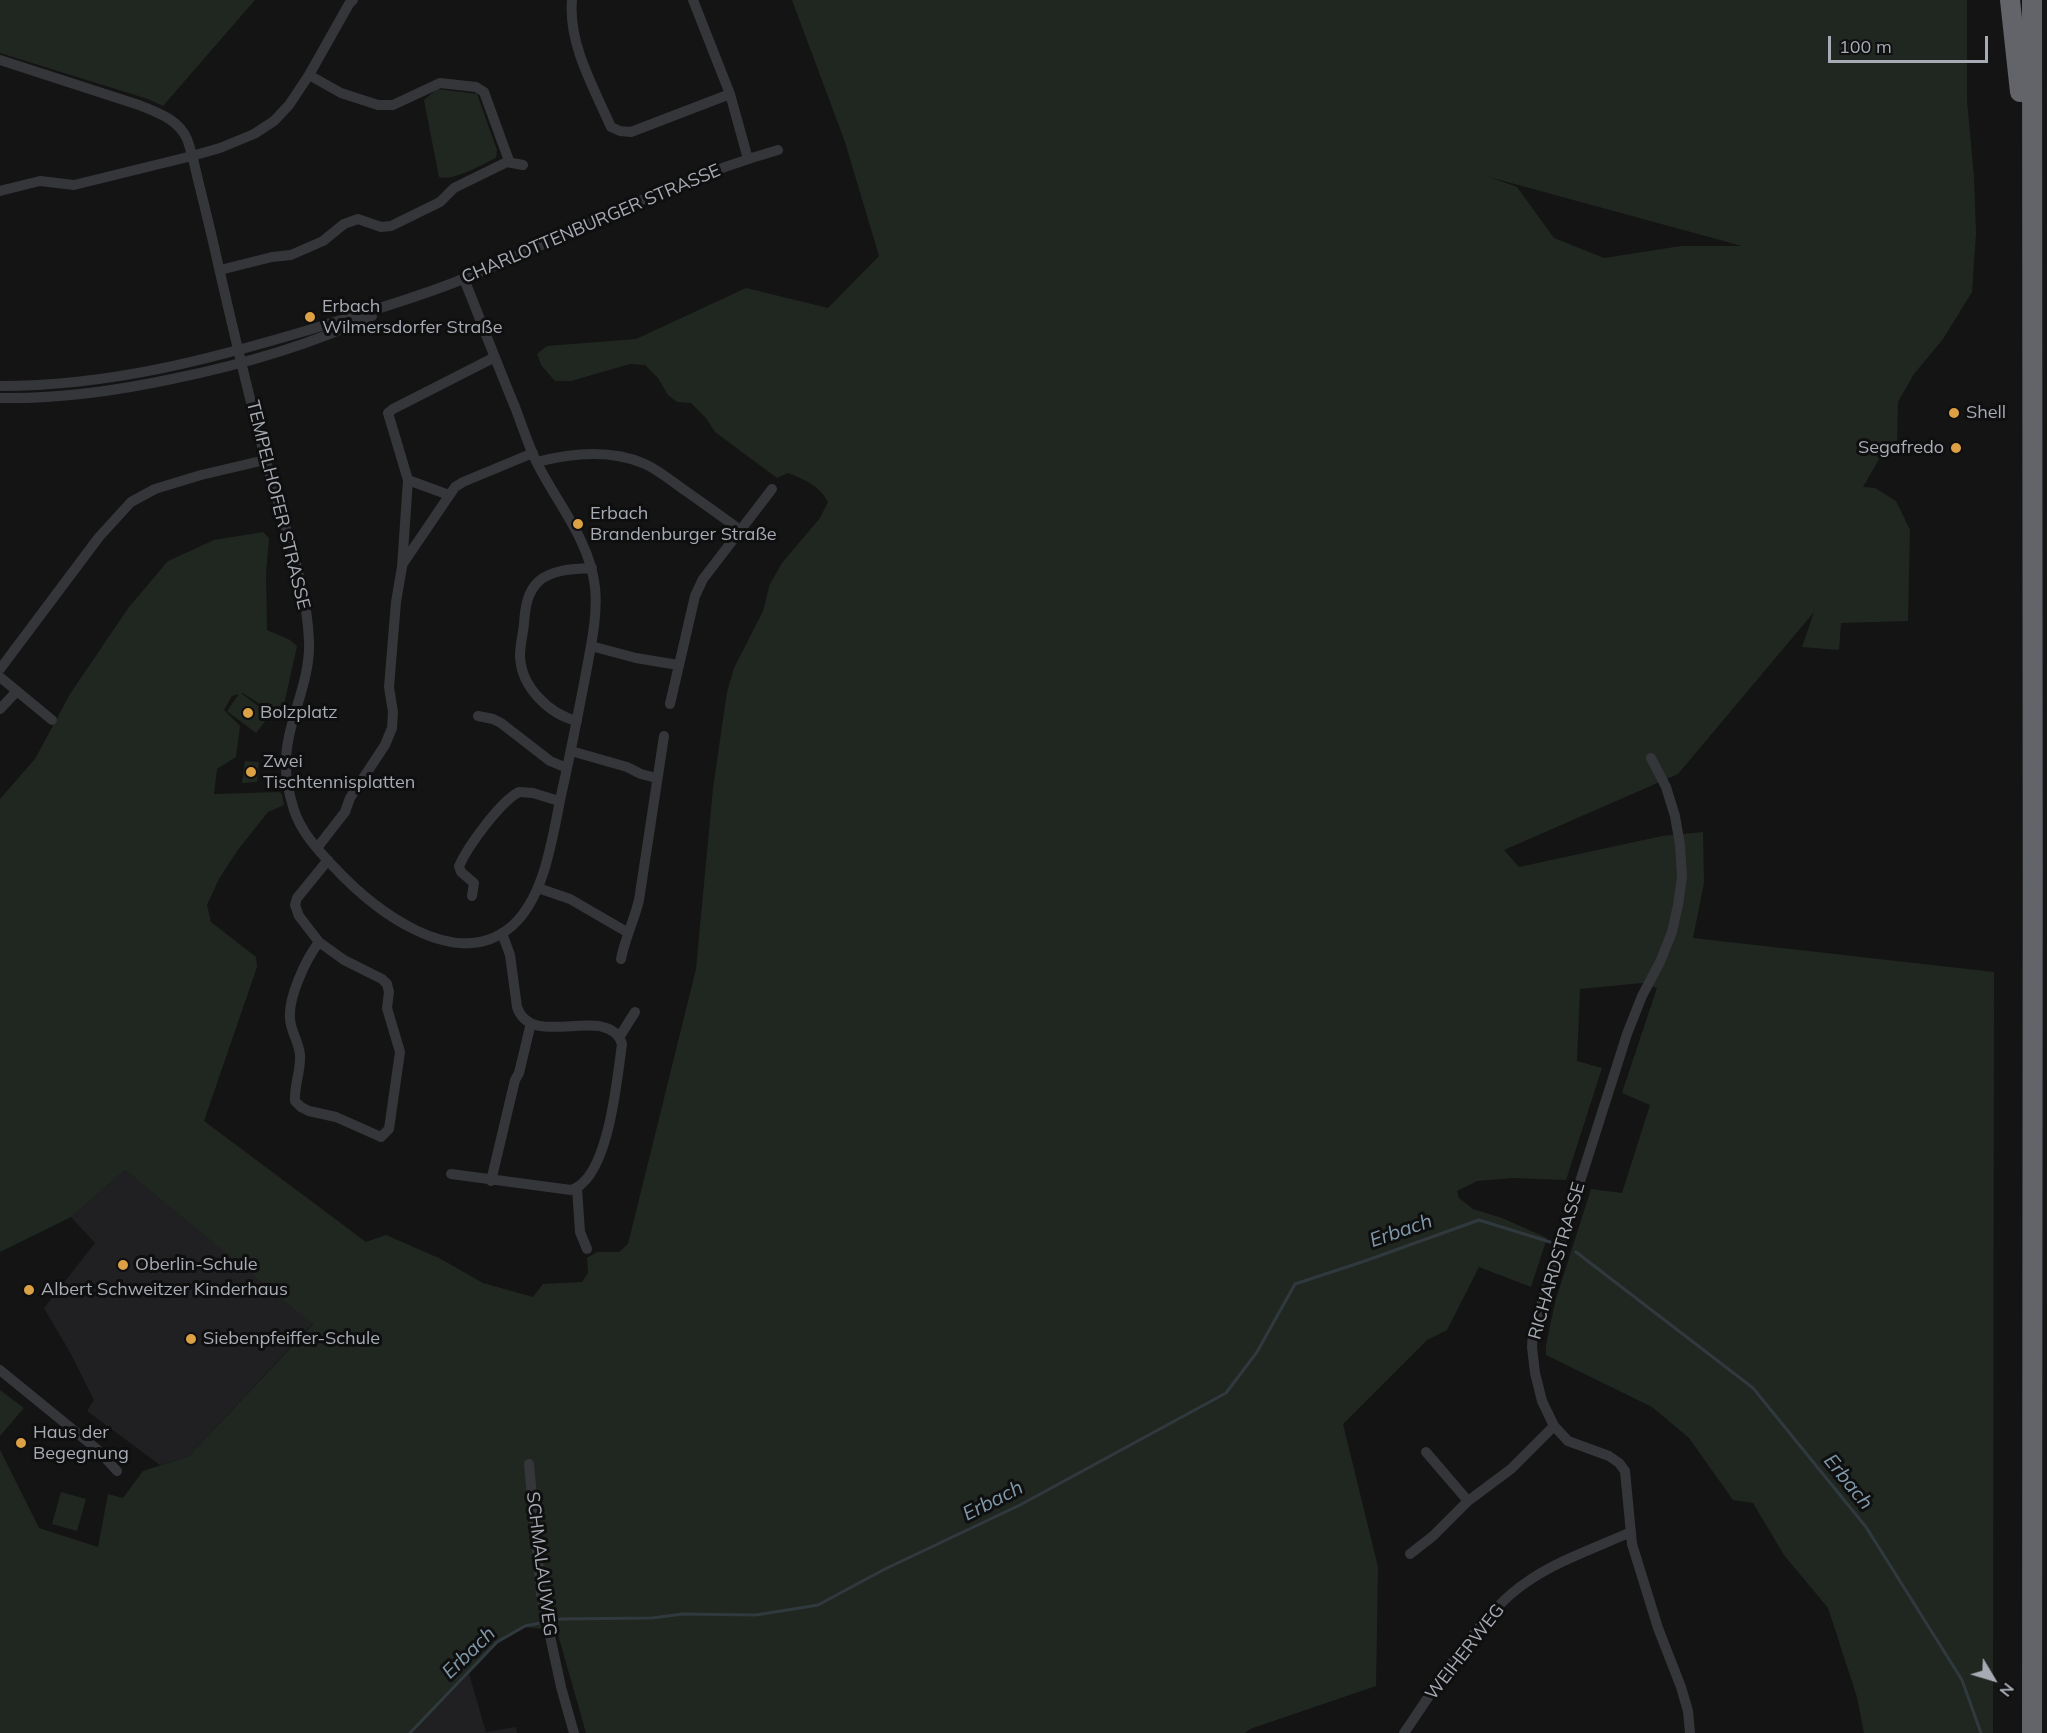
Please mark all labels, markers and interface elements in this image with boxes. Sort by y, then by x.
scale bar [1831,24,1992,62]
text: 100 m [1839,35,1892,58]
street label: CHARLOTTENBURGER STRASSE [458,160,724,288]
place label: Erbach Wilmersdorfer Straße [322,296,502,338]
marker: Erbach Wilmersdorfer Straße [303,310,317,324]
street label: TEMPELHOFER STRASSE [242,398,314,612]
place label: Shell [1966,402,2006,424]
marker: Shell [1947,406,1961,420]
place label: Segafredo [1858,437,1944,459]
marker: Segafredo [1949,441,1963,455]
place label: Erbach Brandenburger Straße [590,503,777,546]
marker: Erbach Brandenburger Straße [571,517,585,531]
place label: Bolzplatz [260,702,338,724]
marker: Bolzplatz [241,706,255,720]
place label: Zwei Tischtennisplatten [263,751,415,794]
marker: Zwei Tischtennisplatten [244,765,258,779]
street label: RICHARDSTRASSE [1524,1180,1590,1342]
water label: Erbach [1367,1209,1435,1253]
place label: Oberlin-Schule [135,1254,258,1276]
marker: Oberlin-Schule [116,1258,130,1272]
place label: Albert Schweitzer Kinderhaus [41,1279,288,1301]
marker: Albert Schweitzer Kinderhaus [22,1283,36,1297]
place label: Siebenpfeiffer-Schule [203,1328,380,1350]
marker: Siebenpfeiffer-Schule [184,1332,198,1346]
place label: Haus der Begegnung [33,1422,129,1464]
marker: Haus der Begegnung [14,1436,28,1450]
water label: Erbach [1818,1449,1878,1515]
water label: Erbach [959,1476,1027,1526]
street label: SCHMALAUWEG [521,1491,561,1637]
street label: WEIHERWEG [1421,1600,1509,1704]
water label: Erbach [437,1622,501,1684]
north arrow [1963,1649,2023,1709]
text: N [1996,1679,2019,1701]

